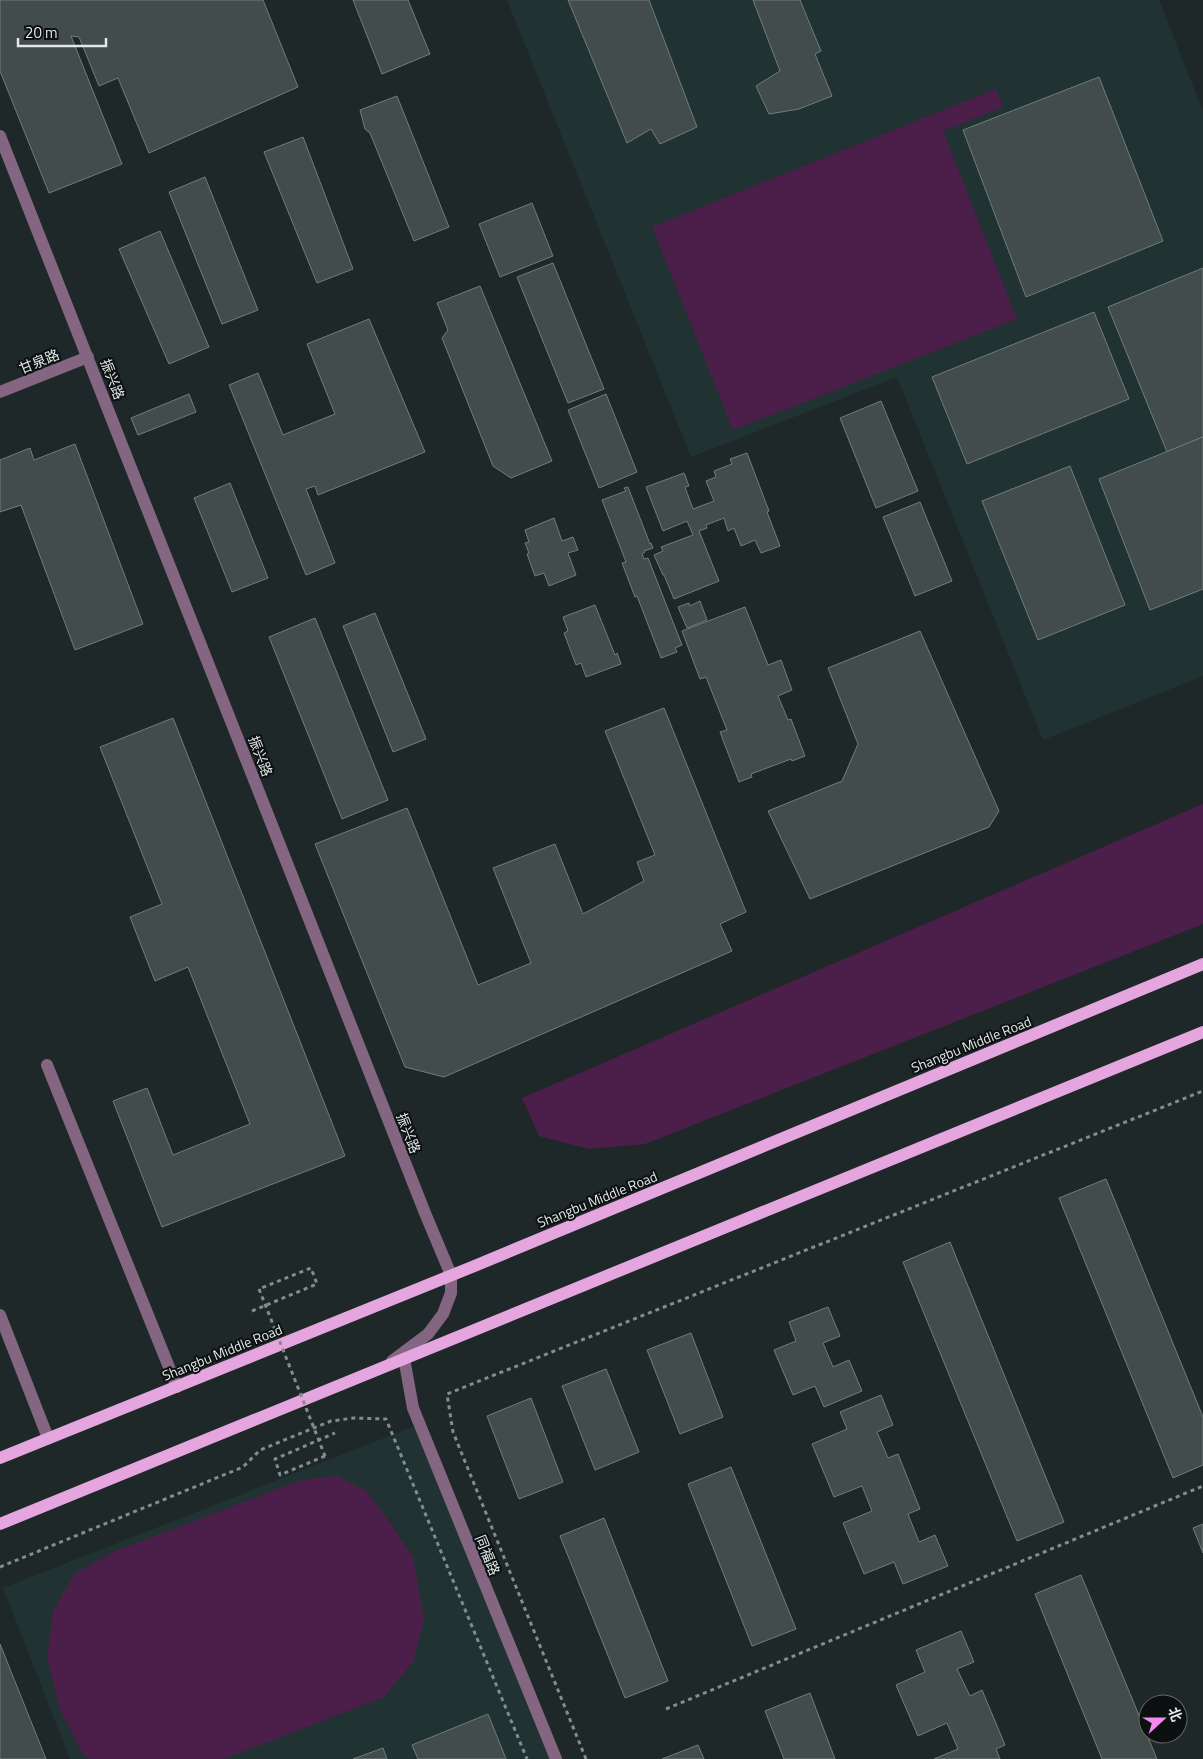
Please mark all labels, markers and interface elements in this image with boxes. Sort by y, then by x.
scale bar [18,15,105,47]
text: 20 m [25,21,58,44]
street label: 甘泉路 [16,343,62,379]
street label: 振兴路 [96,356,130,402]
street label: 振兴路 [244,733,278,779]
street label: Shangbu Middle Road [908,1010,1034,1078]
street label: 振兴路 [392,1110,426,1156]
street label: Shangbu Middle Road [534,1165,660,1233]
street label: Shangbu Middle Road [159,1318,285,1386]
street label: 同福路 [470,1532,506,1578]
north arrow [1138,1694,1188,1744]
text: 北 [1163,1704,1188,1724]

